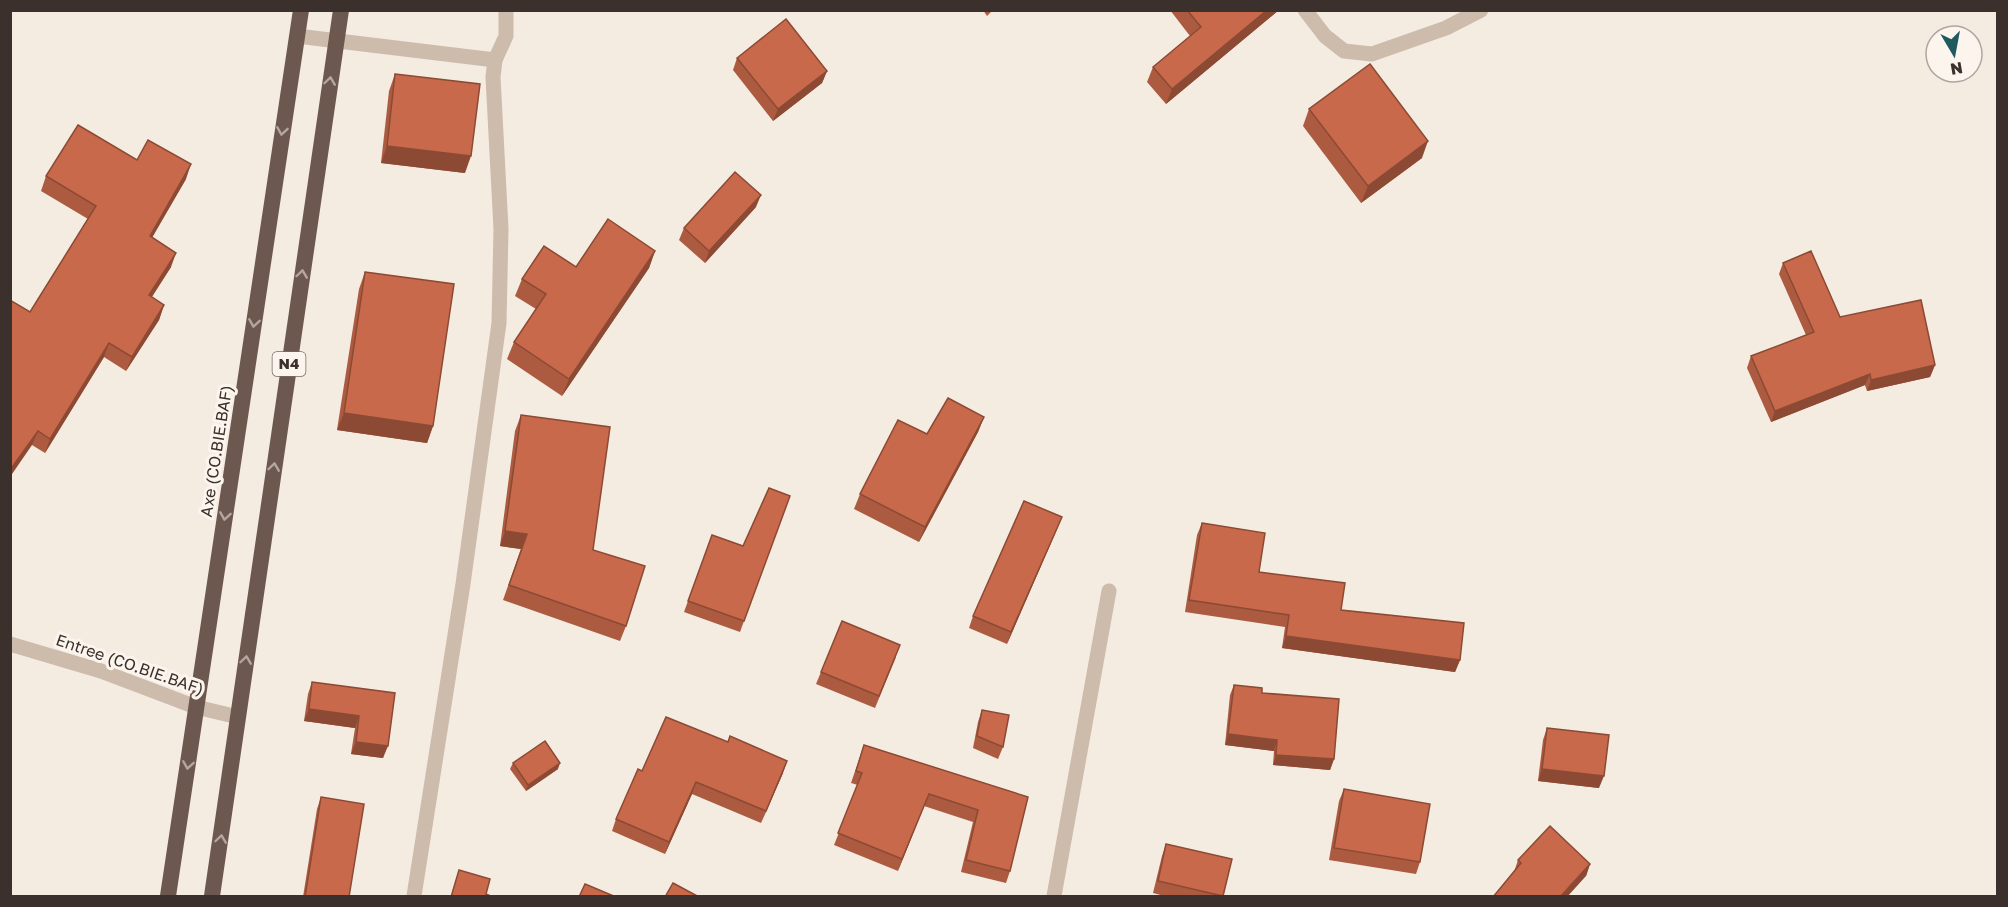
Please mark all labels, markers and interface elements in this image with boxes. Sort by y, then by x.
north arrow [1924,24,1984,84]
text: N [1949,58,1964,80]
one-way arrow [324,76,336,85]
one-way arrow [277,126,289,135]
one-way arrow [296,269,308,278]
one-way arrow [248,319,260,328]
road number: N4 [272,352,306,376]
street label: Axe (CO.BIE.BAF) [196,384,236,518]
one-way arrow [268,462,280,471]
one-way arrow [219,512,231,521]
street label: Entree (CO.BIE.BAF) [54,629,206,699]
one-way arrow [240,655,252,664]
one-way arrow [182,760,194,769]
one-way arrow [214,834,226,843]

